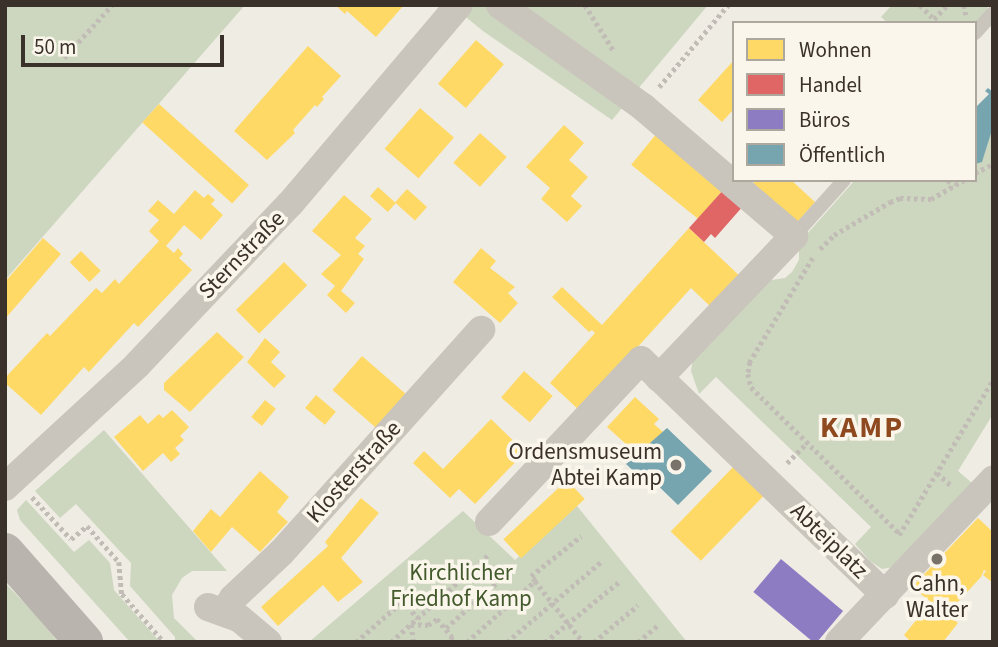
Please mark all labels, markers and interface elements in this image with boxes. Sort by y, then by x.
scale bar [24,21,228,65]
legend [732,21,977,182]
text: 50 m [34,32,76,62]
text: Wohnen [799,35,872,65]
text: Handel [799,70,862,100]
text: Büros [799,105,850,135]
text: Öffentlich [799,140,885,170]
street label: Sternstraße [193,205,291,305]
district label: KAMP [820,410,904,446]
street label: Klosterstraße [301,415,407,529]
place label: Ordensmuseum Abtei Kamp [508,438,662,492]
marker: Ordensmuseum Abtei Kamp [668,457,684,473]
street label: Abteiplatz [785,497,873,585]
marker: Cahn, Walter [929,551,945,567]
park label: Kirchlicher Friedhof Kamp [390,559,532,613]
place label: Cahn, Walter [906,570,968,624]

